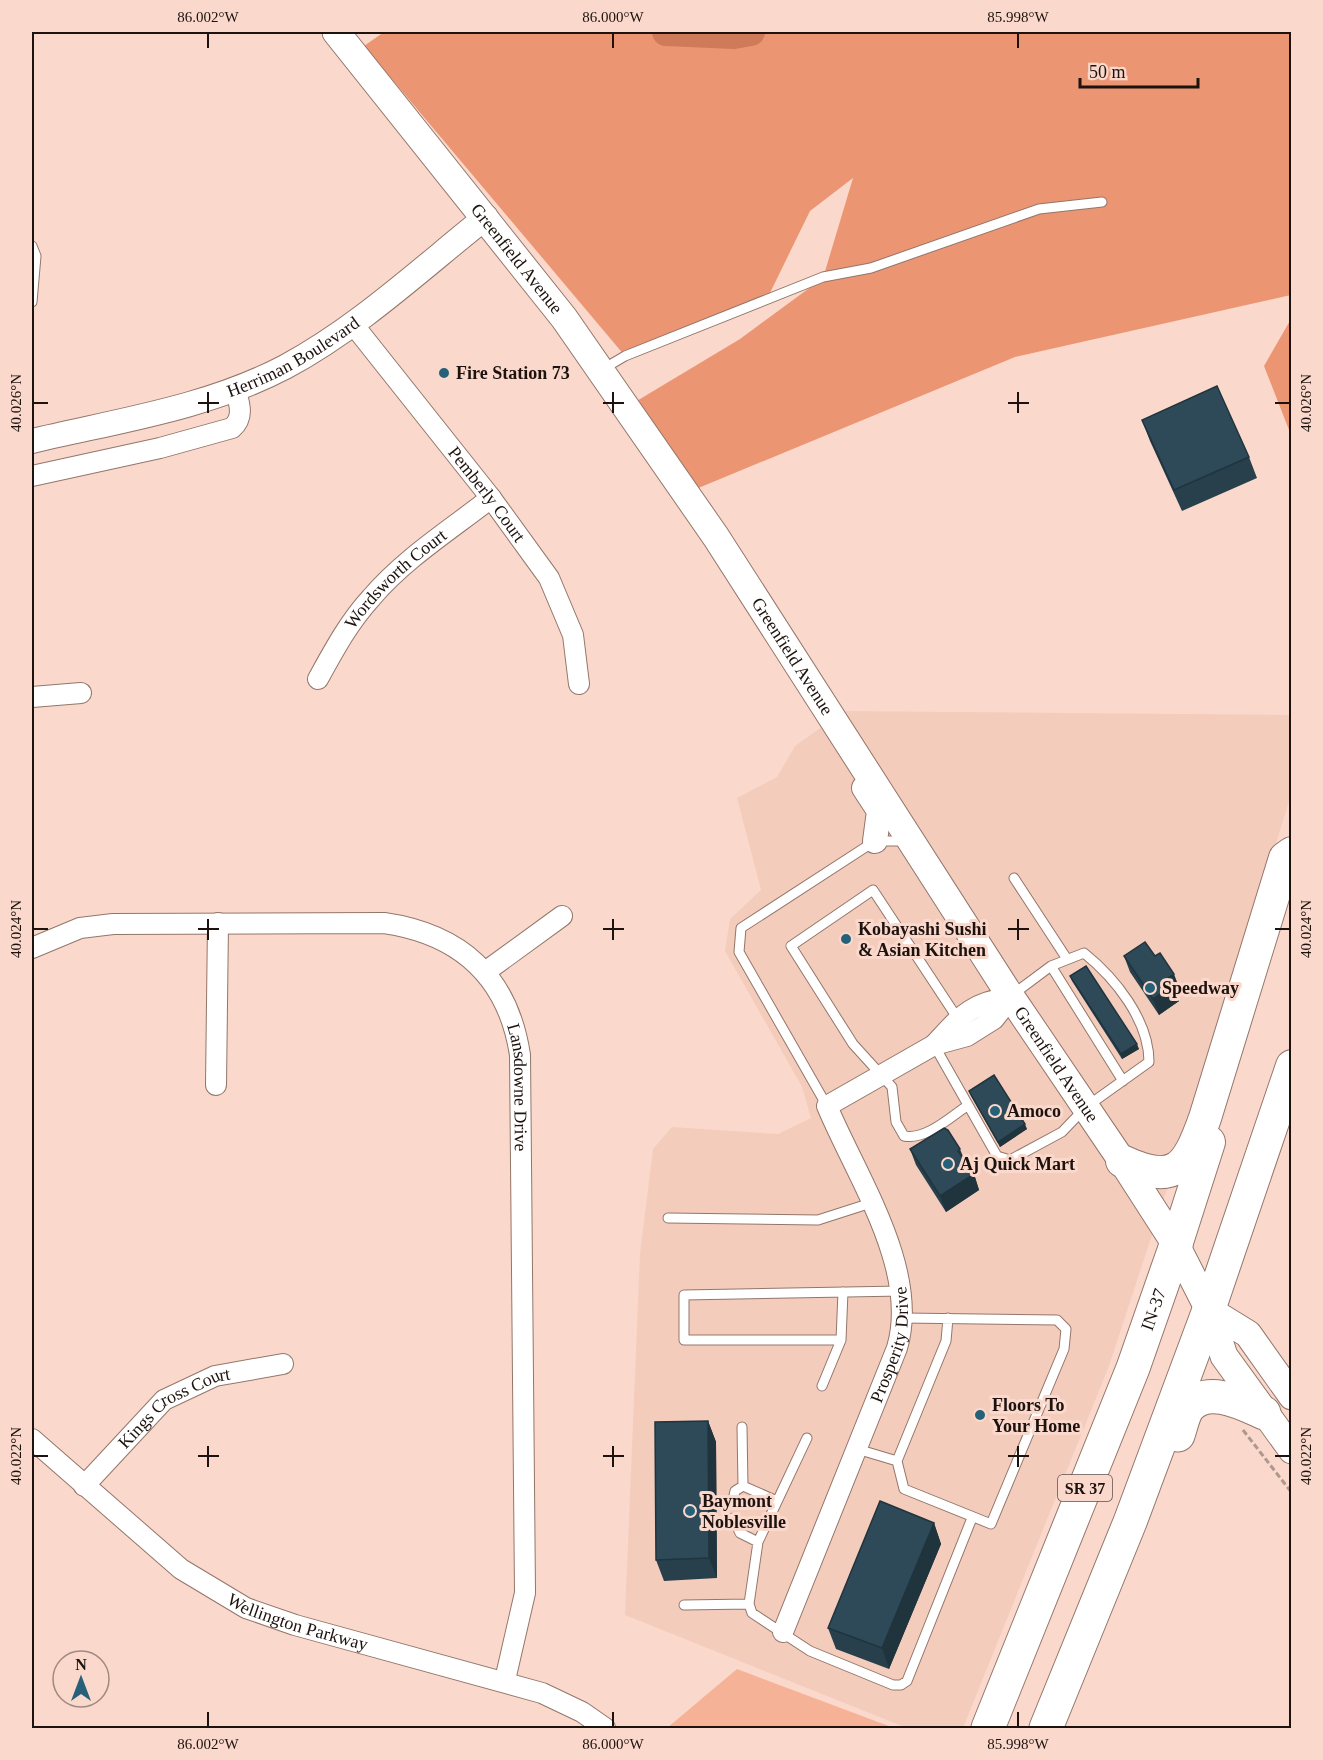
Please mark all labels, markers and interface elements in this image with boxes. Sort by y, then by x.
text: 86.002°W [177,9,240,25]
text: 86.000°W [582,9,645,25]
text: 85.998°W [987,9,1050,25]
scale bar [1080,51,1198,89]
text: 50 m [1089,62,1126,82]
street label: Greenfield Avenue [467,200,567,318]
street label: Herriman Boulevard [224,313,363,401]
place label: Fire Station 73 [456,363,570,383]
marker: Fire Station 73 [437,366,451,380]
text: 40.026°N [8,374,24,432]
text: 40.026°N [1298,374,1314,432]
street label: Pemberly Court [444,443,530,546]
street label: Wordsworth Court [341,525,450,632]
street label: Greenfield Avenue [748,594,837,719]
text: 40.024°N [8,900,24,958]
text: 40.024°N [1298,900,1314,958]
place label: Kobayashi Sushi & Asian Kitchen [858,919,987,960]
marker: Kobayashi Sushi & Asian Kitchen [839,932,853,946]
place label: Speedway [1162,978,1239,998]
marker: Speedway [1143,981,1157,995]
street label: Greenfield Avenue [1010,1003,1103,1126]
street label: Lansdowne Drive [503,1021,531,1152]
place label: Amoco [1007,1101,1061,1121]
marker: Amoco [988,1104,1002,1118]
place label: Aj Quick Mart [960,1154,1075,1174]
marker: Aj Quick Mart [941,1157,955,1171]
street label: Prosperity Drive [866,1285,912,1405]
street label: IN-37 [1137,1286,1170,1333]
street label: Kings Cross Court [114,1364,232,1453]
place label: Floors To Your Home [992,1395,1080,1436]
marker: Floors To Your Home [973,1408,987,1422]
text: 40.022°N [8,1427,24,1485]
text: 40.022°N [1298,1427,1314,1485]
road number: SR 37 [1058,1475,1112,1501]
place label: Baymont Noblesville [702,1491,786,1532]
marker: Baymont Noblesville [683,1504,697,1518]
street label: Wellington Parkway [224,1589,370,1655]
north arrow [51,1649,111,1709]
text: N [75,1656,87,1673]
text: 86.002°W [177,1736,240,1752]
text: 86.000°W [582,1736,645,1752]
text: 85.998°W [987,1736,1050,1752]

